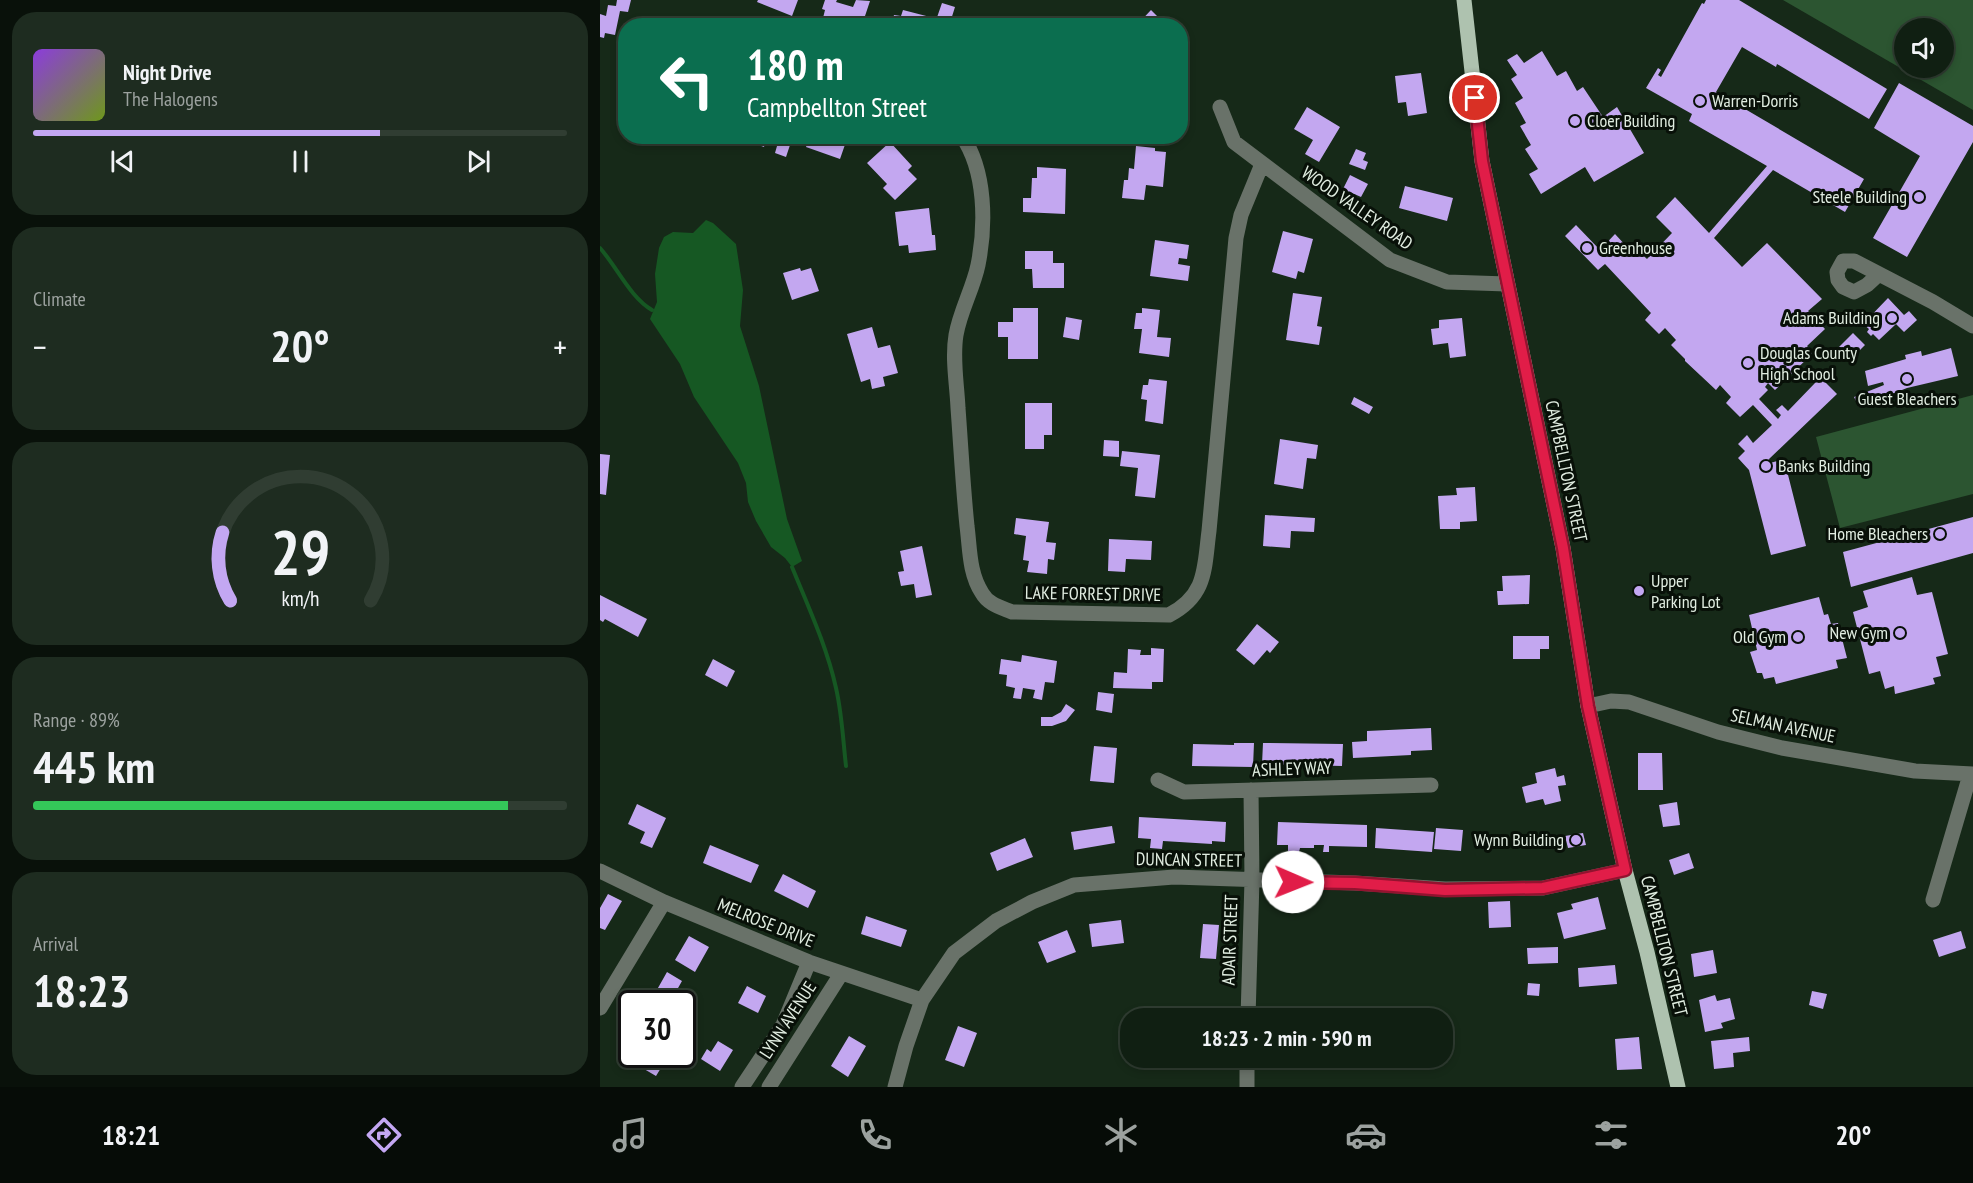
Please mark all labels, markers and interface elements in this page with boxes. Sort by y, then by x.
map controls [1894,18,1954,78]
button: sound [1894,18,1954,78]
text: 180 m [747,37,844,92]
icon: left [648,42,726,120]
text: Night Drive [123,58,212,86]
pin [1449,72,1500,123]
icon: arrive [1458,81,1491,114]
text: The Halogens [123,86,218,112]
place label: Warren-Dorris [1712,89,1798,112]
text: Campbellton Street [747,90,927,124]
marker: Warren-Dorris [1693,94,1707,108]
place label: Cloer Building [1587,109,1675,132]
marker: Cloer Building [1568,114,1582,128]
icon: previous [106,145,139,178]
icon: pause [284,145,317,178]
icon: next [462,145,495,178]
street label: WOOD VALLEY ROAD [1297,161,1417,254]
place label: Steele Building [1813,185,1907,208]
marker: Steele Building [1912,190,1926,204]
place label: Greenhouse [1599,236,1672,259]
marker: Greenhouse [1580,241,1594,255]
text: Climate [33,286,86,312]
place label: Adams Building [1783,306,1880,329]
marker: Adams Building [1885,311,1899,325]
text: 20° [270,316,330,374]
text: − [33,325,47,368]
text: + [553,325,567,368]
place label: Douglas County High School [1760,341,1857,385]
marker: Douglas County High School [1741,356,1755,370]
marker: Guest Bleachers [1900,372,1914,386]
place label: Guest Bleachers [1857,387,1957,410]
street label: CAMPBELLTON STREET [1540,398,1593,544]
place label: Banks Building [1778,454,1870,477]
marker: Banks Building [1759,459,1773,473]
text: 29 [270,511,330,592]
place label: Home Bleachers [1828,522,1928,545]
marker: Home Bleachers [1933,527,1947,541]
place label: Upper Parking Lot [1651,569,1721,613]
street label: LAKE FORREST DRIVE [1025,581,1161,606]
text: km/h [281,584,319,612]
marker: Upper Parking Lot [1632,584,1646,598]
place label: New Gym [1830,621,1888,644]
place label: Old Gym [1733,625,1786,648]
marker: New Gym [1893,626,1907,640]
marker: Old Gym [1791,630,1805,644]
street label: SELMAN AVENUE [1729,703,1838,748]
text: Range · 89% [33,707,120,733]
text: 445 km [33,737,155,795]
street label: ASHLEY WAY [1252,756,1333,781]
place label: Wynn Building [1474,828,1564,851]
marker: Wynn Building [1569,833,1583,847]
street label: DUNCAN STREET [1136,847,1242,872]
position arrow [1261,850,1325,914]
street label: CAMPBELLTON STREET [1636,873,1693,1018]
street label: MELROSE DRIVE [714,893,818,952]
street label: ADAIR STREET [1216,894,1243,986]
text: Arrival [33,931,78,957]
text: 18:23 [33,961,130,1019]
street label: LYNN AVENUE [754,977,821,1063]
speed limit sign: 30 [618,990,696,1068]
text: 18:23 · 2 min · 590 m [1201,1024,1372,1052]
icon: directions [363,1114,405,1156]
icon: music [609,1114,651,1156]
icon: phone [854,1114,896,1156]
icon: climate [1100,1114,1142,1156]
icon: car [1345,1114,1387,1156]
icon: filters [1590,1114,1632,1156]
text: 18:21 [102,1118,160,1152]
text: 20° [1836,1118,1871,1152]

